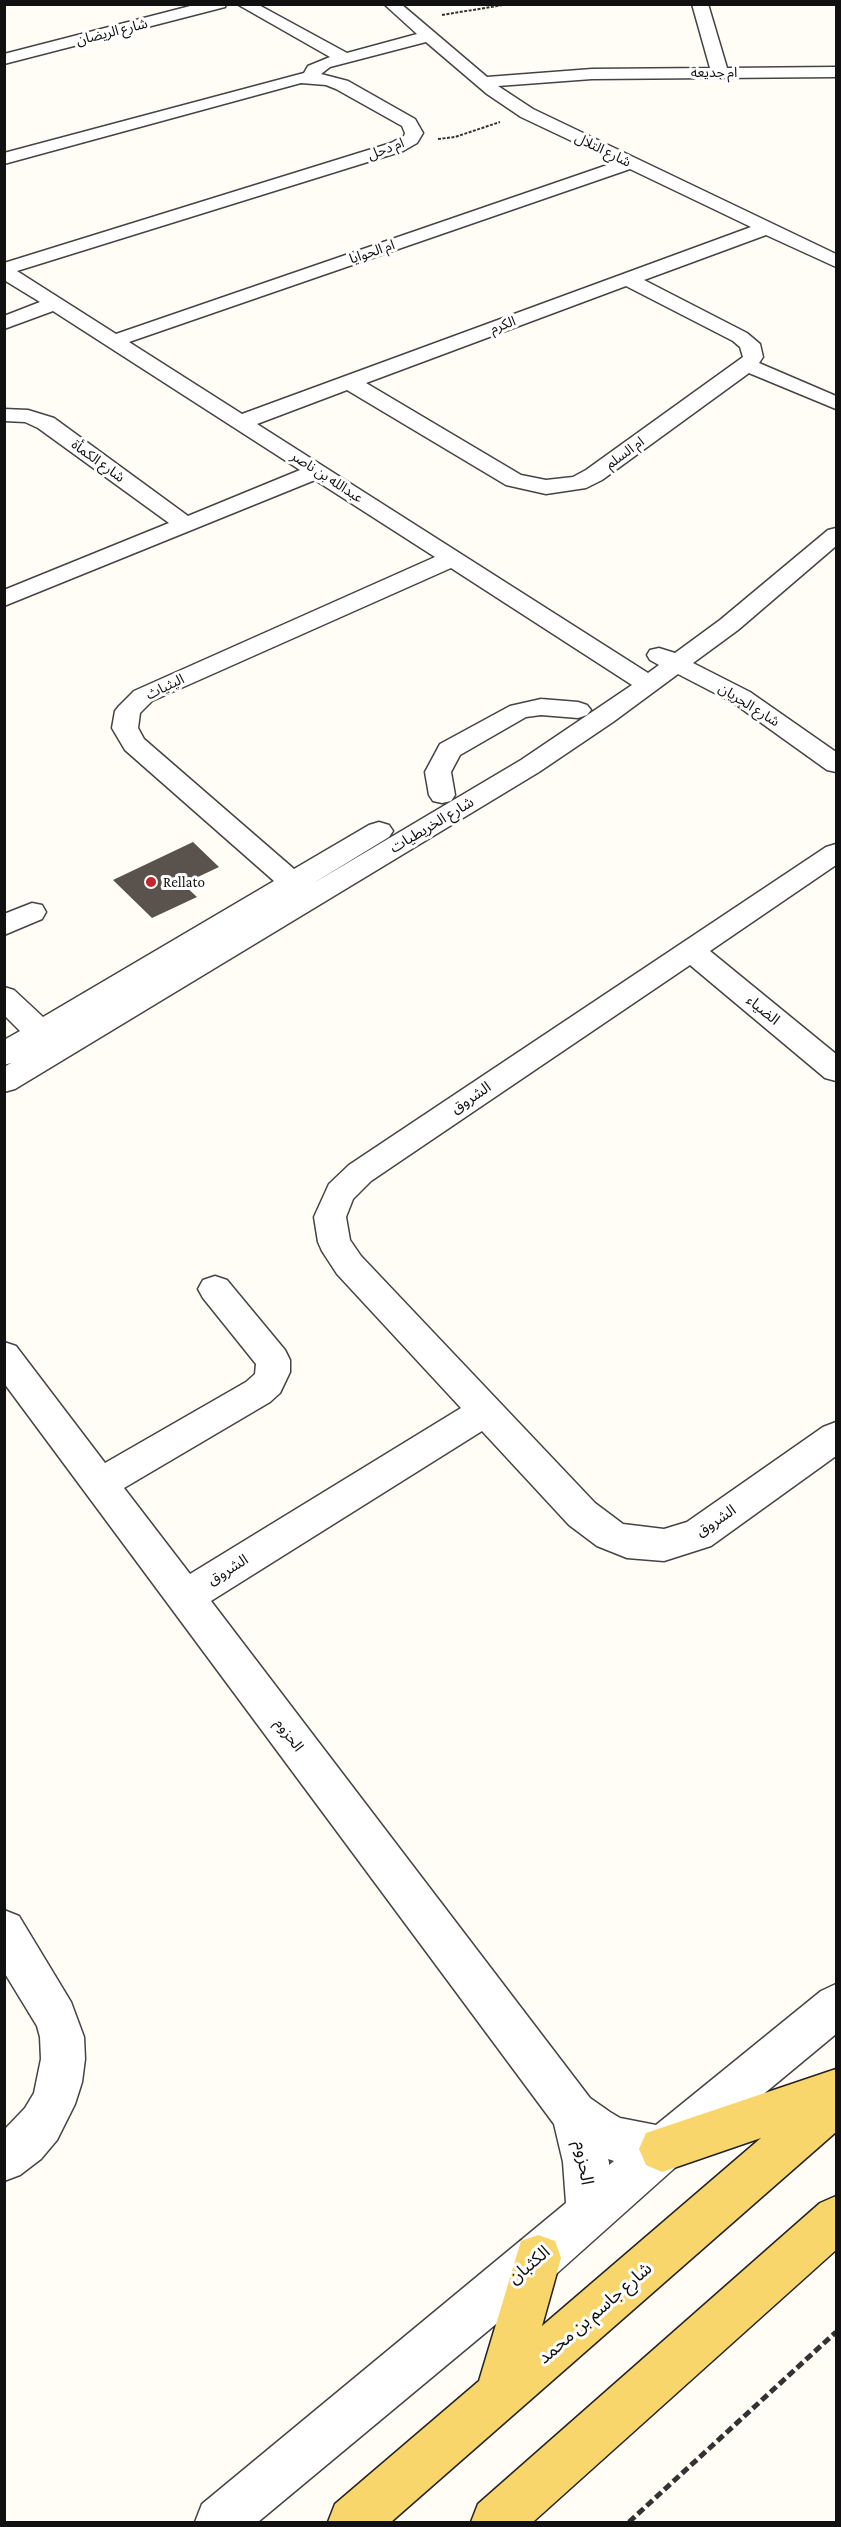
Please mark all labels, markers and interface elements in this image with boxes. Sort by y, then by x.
street label: شارع الريضان [74,15,150,49]
street label: ام جديعة [691,65,737,81]
street label: شارع التلال [572,129,634,171]
street label: ام دحل [365,134,407,164]
street label: ام الحوايا [347,236,397,268]
street label: الكرم [488,313,518,337]
street label: ام السلم [602,433,648,473]
street label: شارع الكمأة [68,436,128,486]
street label: عبدالله بن ناصر [288,447,366,507]
street label: اليثياث [143,671,187,703]
street label: شارع الجريان [715,680,783,730]
street label: شارع الخريطيات [387,793,477,857]
place label: Rellato [163,873,205,891]
marker: Rellato [144,875,158,889]
street label: الضياء [743,991,783,1029]
street label: الشروق [448,1078,494,1118]
street label: الشروق [693,1501,739,1541]
street label: الشروق [204,1551,252,1589]
street label: الحزوم [271,1715,307,1755]
street label: الحزوم [570,2139,598,2187]
street label: الكثبان [503,2241,555,2289]
street label: شارع جاسم بن محمد [534,2258,656,2368]

